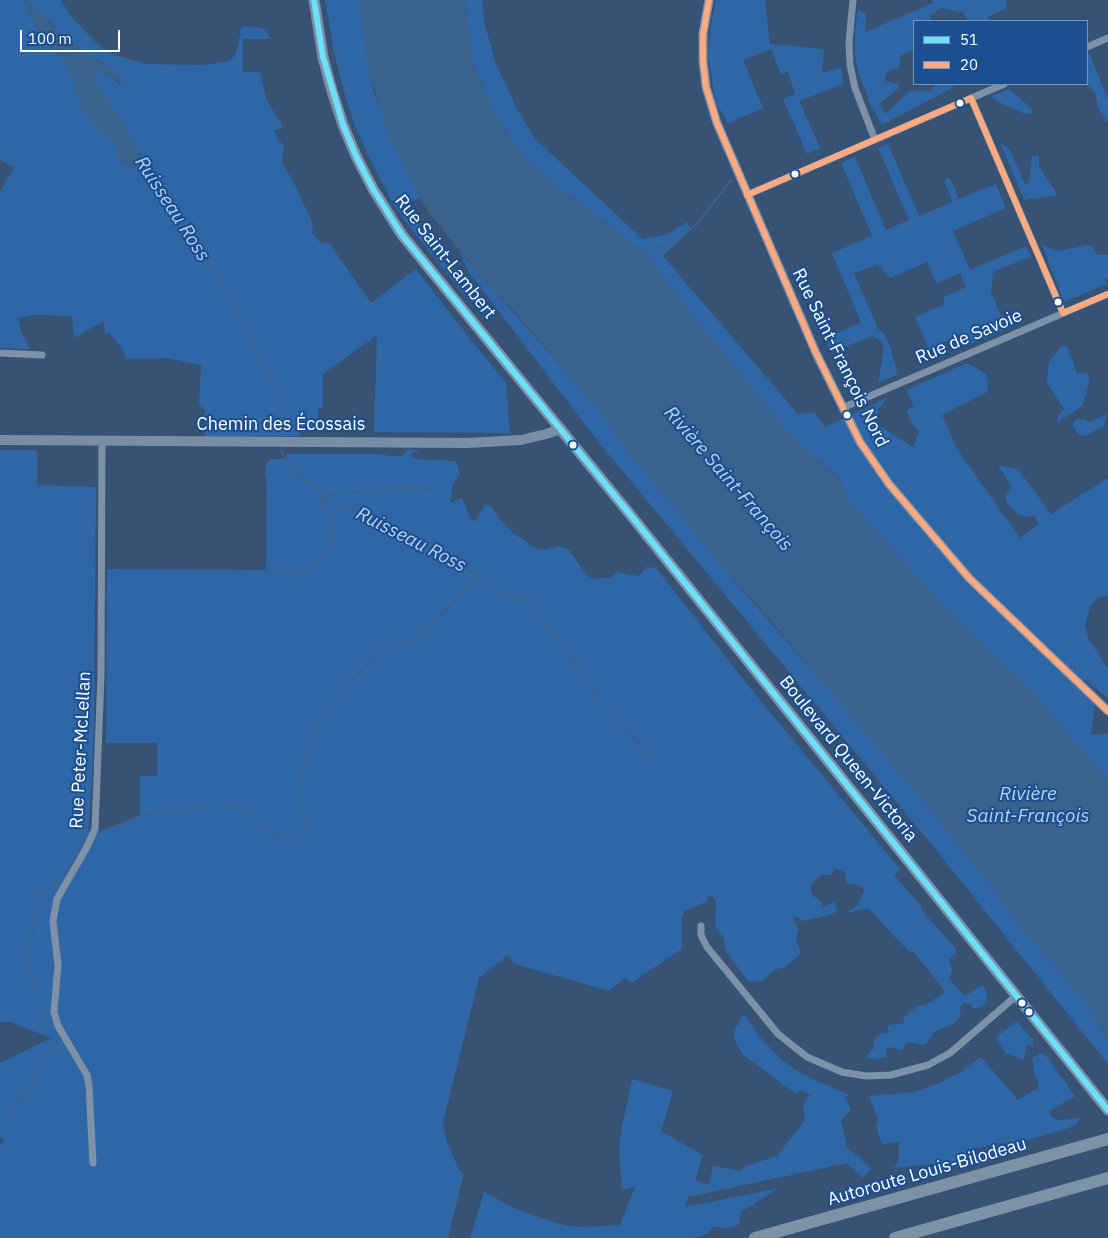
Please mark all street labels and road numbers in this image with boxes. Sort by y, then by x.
street label: Rue Saint-Lambert [390,191,500,323]
street label: Rue Saint-François Nord [787,265,893,451]
street label: Rue de Savoie [913,305,1025,369]
street label: Chemin des Écossais [197,414,365,436]
street label: Rue Peter-McLellan [66,671,96,829]
street label: Boulevard Queen-Victoria [774,672,922,846]
street label: Autoroute Louis-Bilodeau [825,1133,1029,1211]

